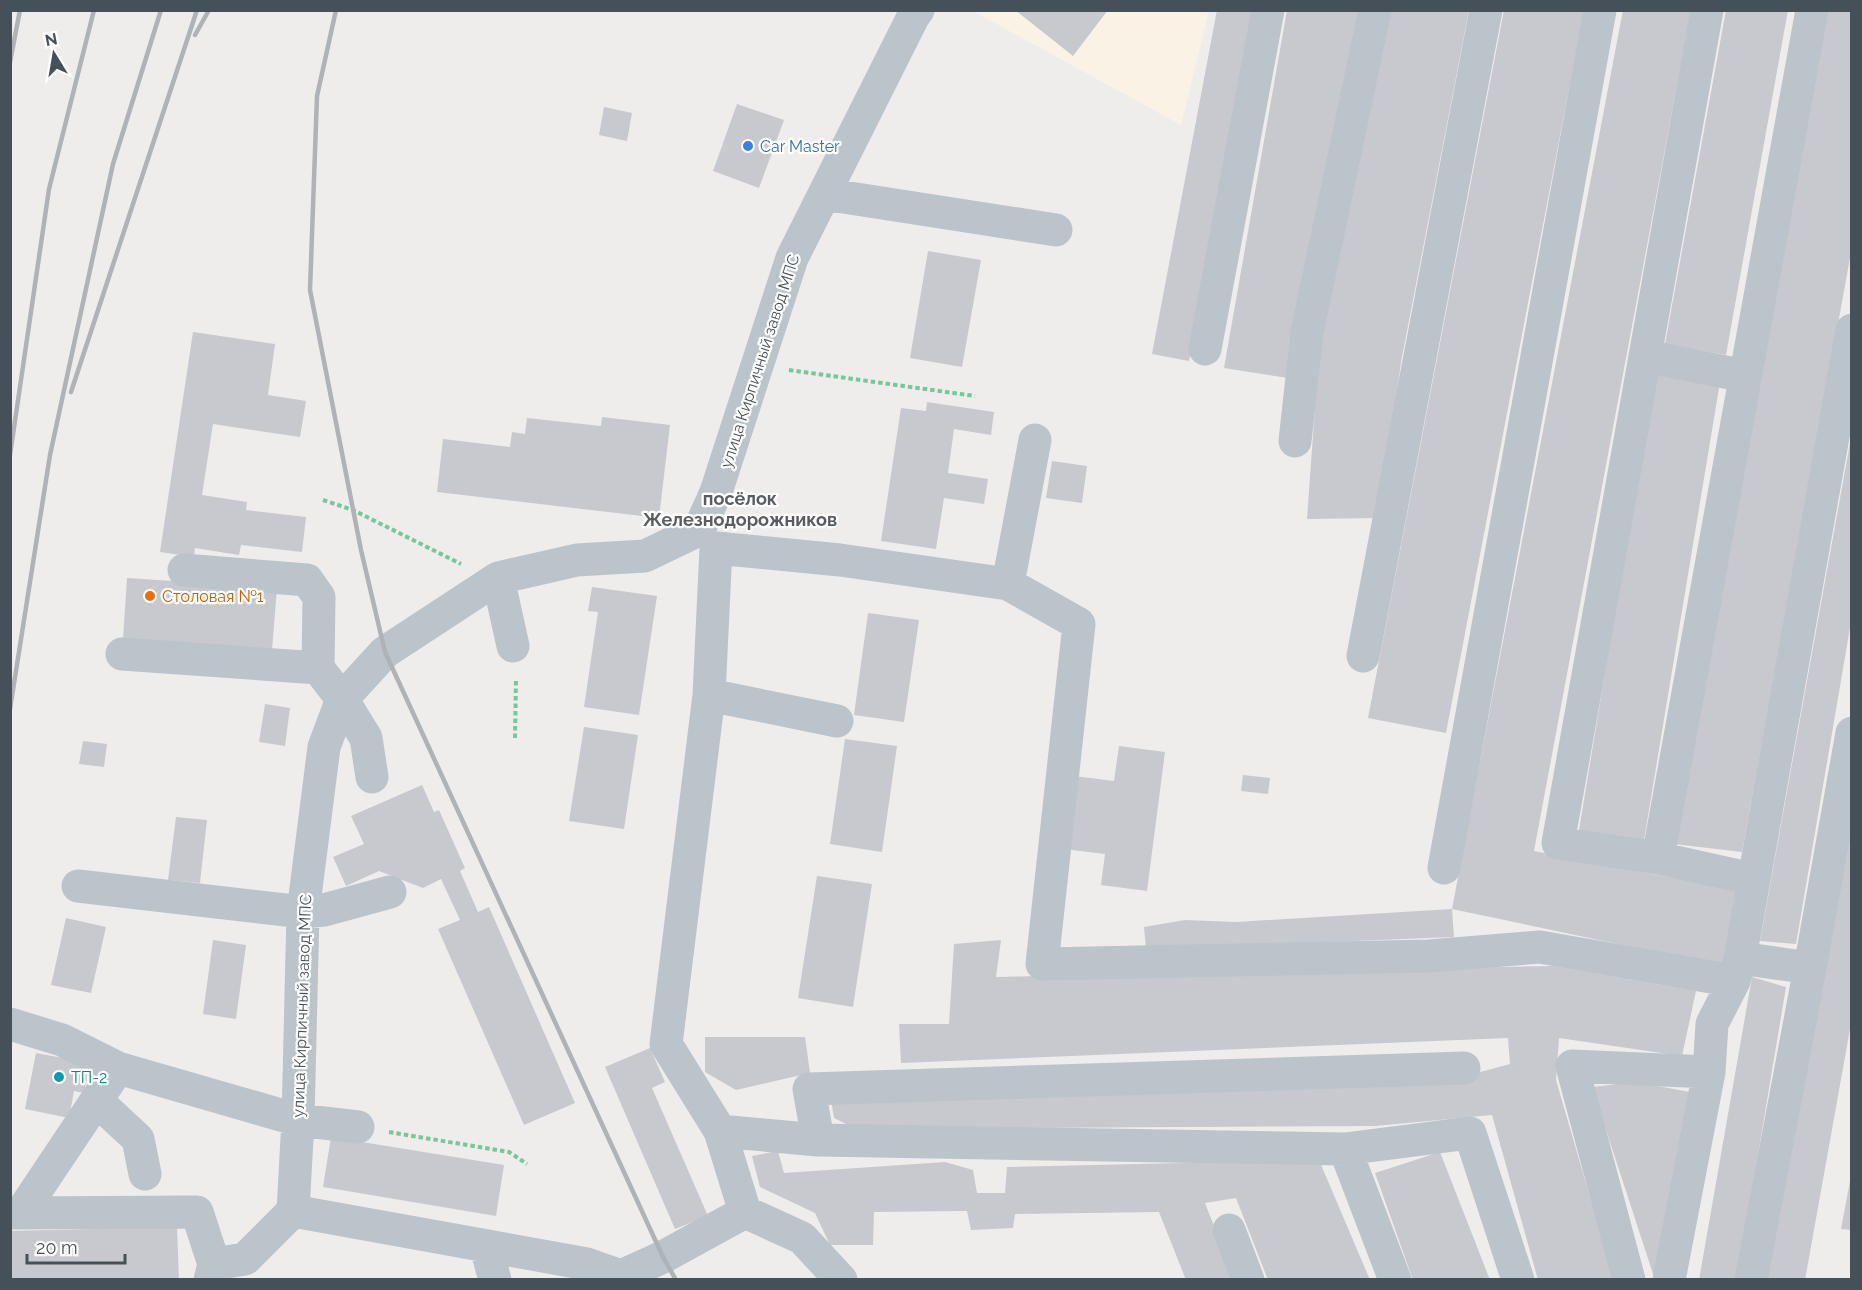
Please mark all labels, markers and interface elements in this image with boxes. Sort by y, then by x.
north arrow [24,24,84,84]
text: N [43,29,59,50]
place label: Car Master [760,137,840,156]
marker: Car Master [741,139,755,153]
street label: улица Кирпичный завод МПС [716,252,804,470]
district label: посёлок Железнодорожников [643,488,837,530]
place label: Столовая №1 [162,587,264,606]
marker: Столовая №1 [143,589,157,603]
street label: улица Кирпичный завод МПС [289,894,315,1118]
place label: ТП-2 [71,1068,107,1087]
marker: ТП-2 [52,1070,66,1084]
scale bar [27,1227,124,1265]
text: 20 m [36,1237,78,1258]

